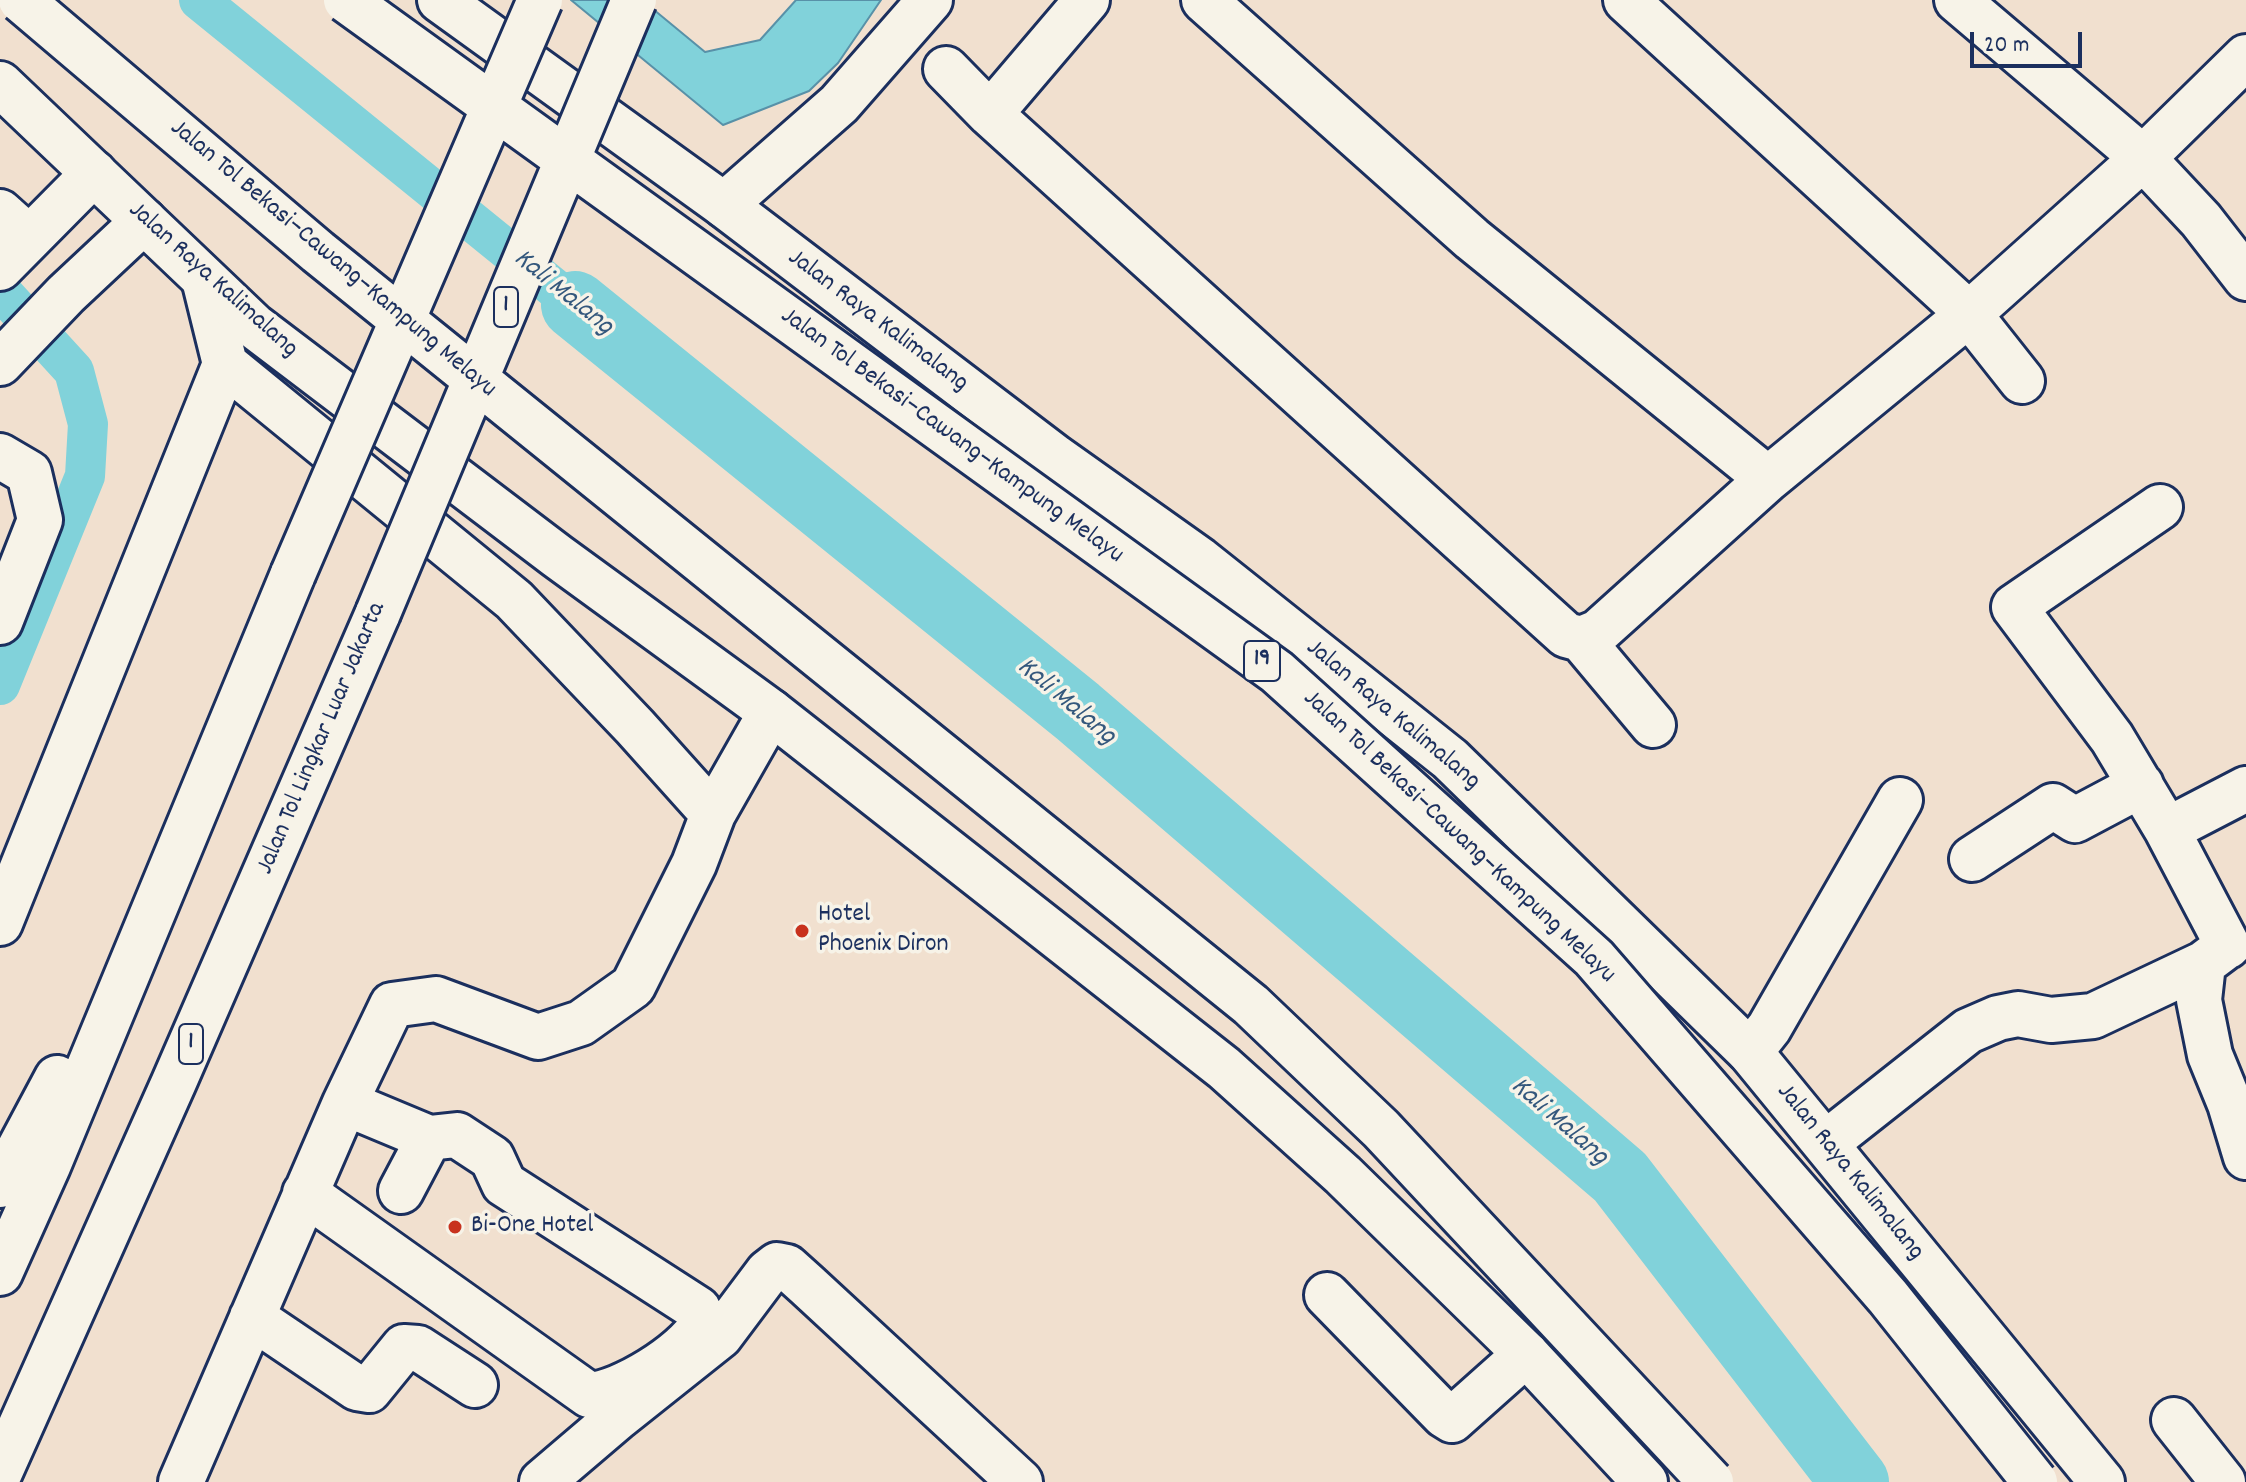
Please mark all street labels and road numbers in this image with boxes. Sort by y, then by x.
street label: Jalan Tol Bekasi–Cawang–Kampung Melayu [162,114,502,406]
street label: Jalan Raya Kalimalang [120,196,304,366]
street label: Jalan Raya Kalimalang [780,244,974,400]
road number: 1 [494,287,518,327]
street label: Jalan Tol Bekasi–Cawang–Kampung Melayu [773,302,1129,572]
street label: Jalan Tol Lingkar Luar Jakarta [251,598,395,880]
street label: Jalan Raya Kalimalang [1298,634,1486,798]
road number: 19 [1244,641,1280,681]
street label: Jalan Tol Bekasi–Cawang–Kampung Melayu [1295,685,1621,991]
road number: 1 [179,1024,203,1064]
street label: Jalan Raya Kalimalang [1768,1078,1930,1268]

